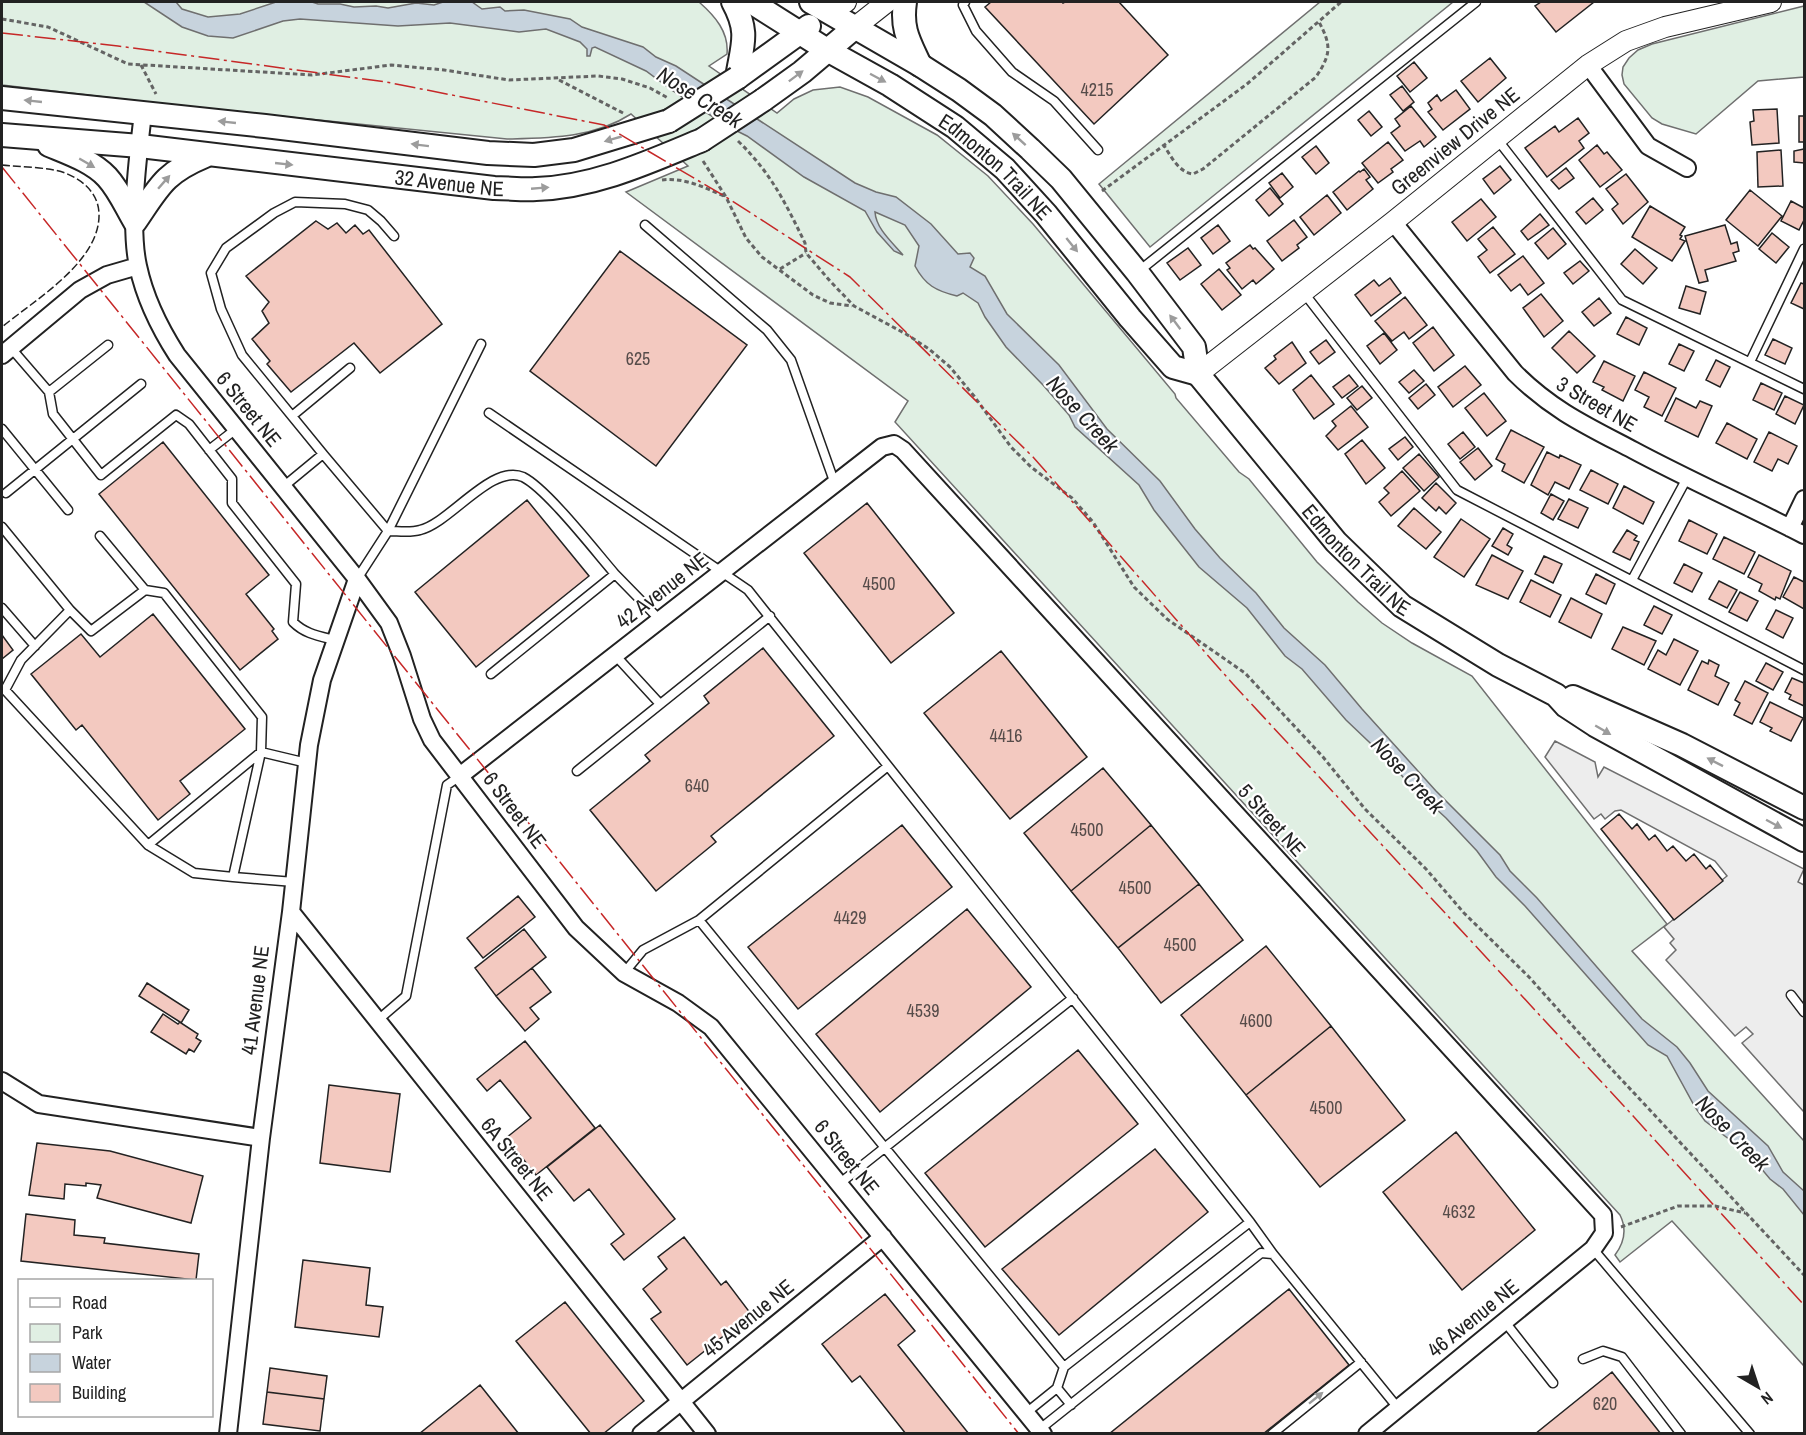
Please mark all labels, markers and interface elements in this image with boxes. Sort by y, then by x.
water label: Nose Creek [652,59,749,135]
one-way arrow [788,71,803,83]
one-way arrow [870,73,887,83]
house number: 4215 [1081,77,1113,102]
street label: Greenview Drive NE [1385,80,1525,202]
one-way arrow [23,96,42,106]
street label: Edmonton Trail NE [934,106,1059,226]
one-way arrow [217,117,236,127]
one-way arrow [1012,133,1027,146]
one-way arrow [604,134,622,144]
one-way arrow [411,140,430,150]
one-way arrow [79,158,96,168]
one-way arrow [274,160,293,169]
street label: 32 Avenue NE [393,162,504,203]
one-way arrow [157,175,170,190]
one-way arrow [531,183,550,193]
one-way arrow [1065,238,1077,253]
one-way arrow [1169,314,1181,329]
house number: 625 [626,346,650,371]
street label: 6 Street NE [210,365,288,453]
water label: Nose Creek [1040,369,1127,460]
street label: 3 Street NE [1551,369,1643,439]
street label: Edmonton Trail NE [1296,498,1416,623]
street label: 42 Avenue NE [610,545,714,635]
house number: 4500 [863,571,895,596]
house number: 4416 [990,723,1022,748]
one-way arrow [1595,725,1612,735]
water label: Nose Creek [1365,730,1452,821]
one-way arrow [1706,757,1723,767]
street label: 6 Street NE [477,766,553,854]
house number: 640 [685,773,709,798]
street label: 5 Street NE [1231,777,1313,863]
house number: 4500 [1071,817,1103,842]
one-way arrow [1766,819,1783,829]
house number: 4500 [1119,875,1151,900]
house number: 4429 [834,905,866,930]
house number: 4500 [1164,932,1196,957]
street label: 41 Avenue NE [234,944,276,1056]
house number: 4539 [907,998,939,1023]
house number: 4600 [1240,1008,1272,1033]
water label: Nose Creek [1689,1088,1778,1178]
house number: 4500 [1310,1095,1342,1120]
street label: 6A Street NE [474,1111,560,1207]
street label: 6 Street NE [808,1113,886,1201]
house number: 4632 [1443,1199,1475,1224]
street label: 45 Avenue NE [696,1272,800,1364]
street label: 46 Avenue NE [1421,1272,1525,1364]
legend [18,1279,213,1417]
text: Road [72,1290,107,1315]
text: Park [72,1320,103,1345]
text: Water [72,1350,111,1375]
north arrow [1728,1357,1788,1417]
text: Building [72,1380,127,1405]
text: N [1757,1387,1778,1410]
house number: 620 [1593,1391,1617,1416]
one-way arrow [1309,1392,1324,1404]

